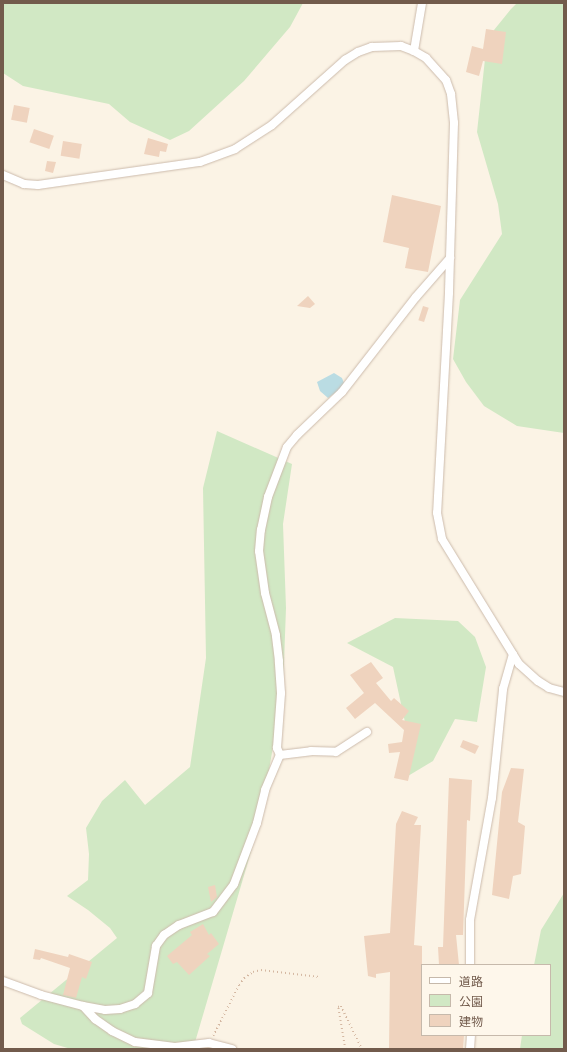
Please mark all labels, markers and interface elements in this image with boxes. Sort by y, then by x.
legend [421,964,551,1036]
text: 道路 [459,975,483,989]
text: 公園 [459,995,483,1009]
text: 建物 [459,1015,483,1029]

